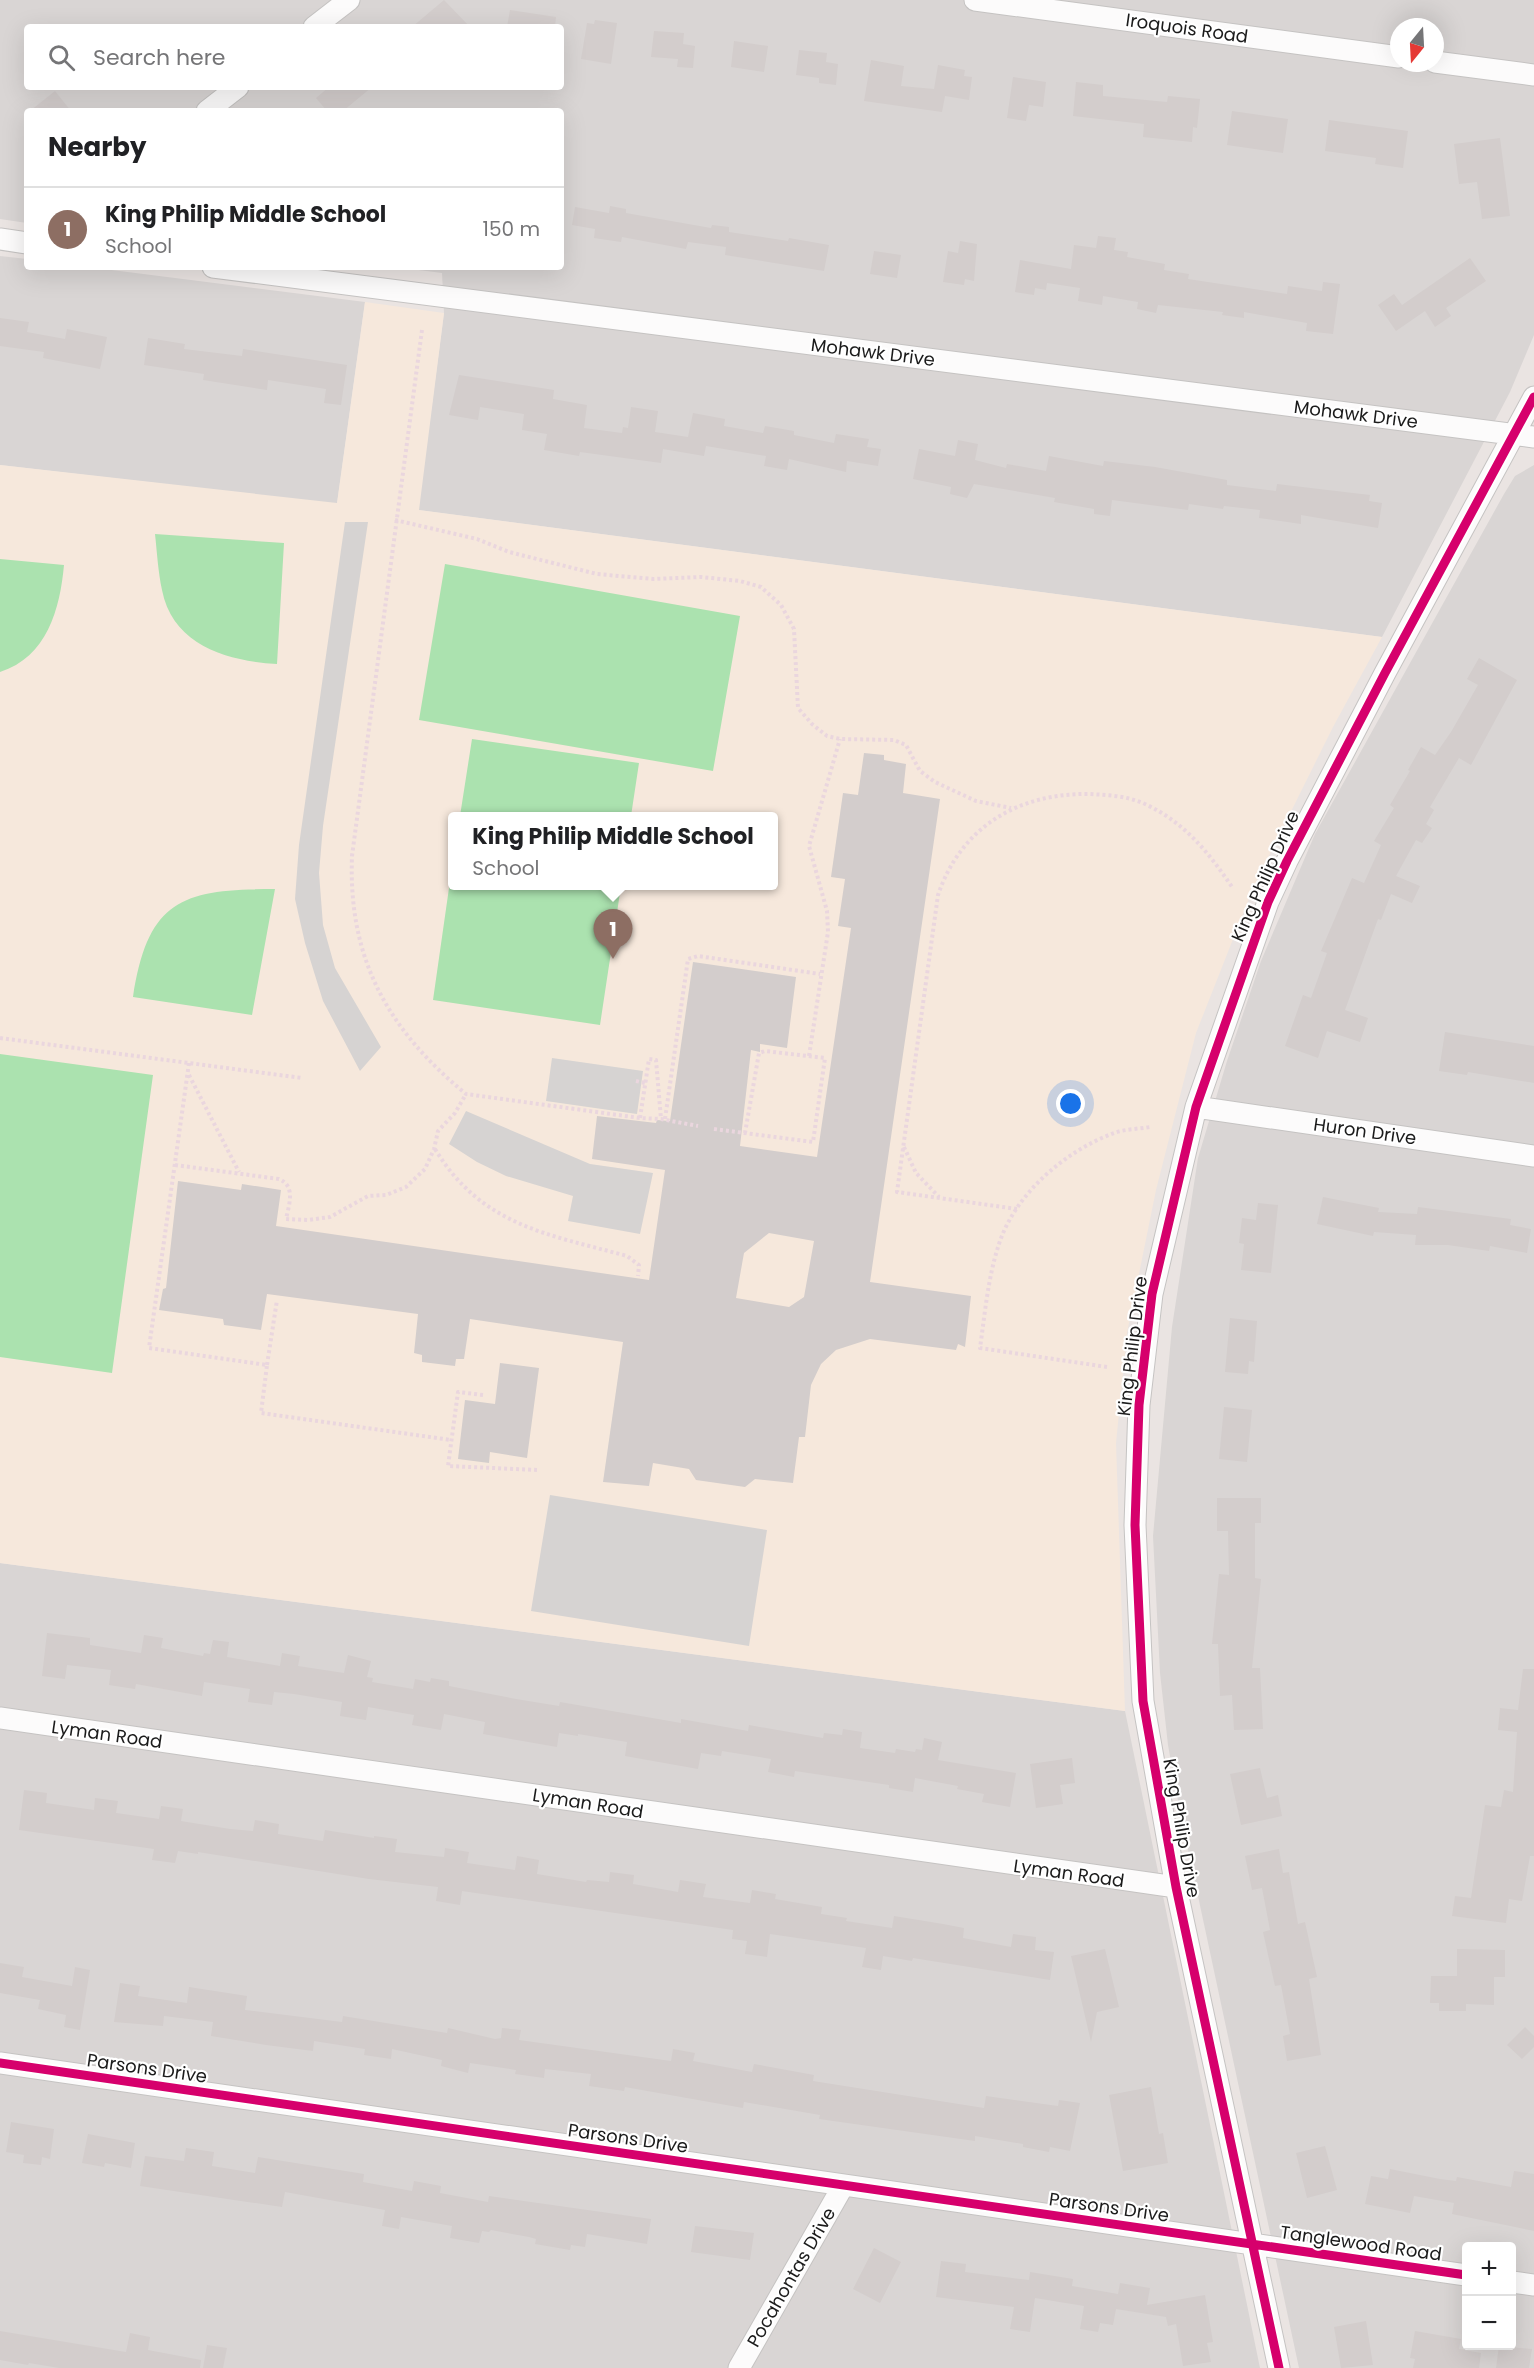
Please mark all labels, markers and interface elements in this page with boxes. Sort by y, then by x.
street label: Iroquois Road [1124,7,1250,49]
north arrow [1390,18,1444,72]
search box [24,24,564,90]
icon: search [45,41,78,74]
text: Search here [93,42,226,73]
text: Nearby [48,129,146,165]
text: King Philip Middle School [105,199,386,230]
text: 1 [64,215,71,243]
text: 150 m [483,215,540,243]
text: School [105,232,172,260]
street label: Mohawk Drive [810,332,936,372]
street label: Mohawk Drive [1293,394,1419,434]
street label: King Philip Drive [1225,806,1305,946]
popup [448,812,778,890]
text: King Philip Middle School [472,821,754,852]
text: School [472,854,540,882]
pin: 1 [594,910,632,959]
your location [1056,1089,1085,1118]
street label: Huron Drive [1312,1111,1418,1151]
street label: King Philip Drive [1111,1274,1153,1418]
street label: Lyman Road [50,1714,164,1754]
street label: King Philip Drive [1157,1756,1207,1900]
street label: Lyman Road [531,1782,645,1824]
street label: Lyman Road [1012,1853,1126,1893]
street label: Parsons Drive [85,2047,209,2089]
street label: Parsons Drive [566,2117,690,2159]
street label: Parsons Drive [1047,2186,1171,2228]
street label: Pocahontas Drive [741,2202,841,2352]
street label: Tanglewood Road [1279,2219,1443,2267]
map controls [1462,2242,1516,2350]
button: + [1462,2242,1516,2296]
button: − [1462,2296,1516,2350]

